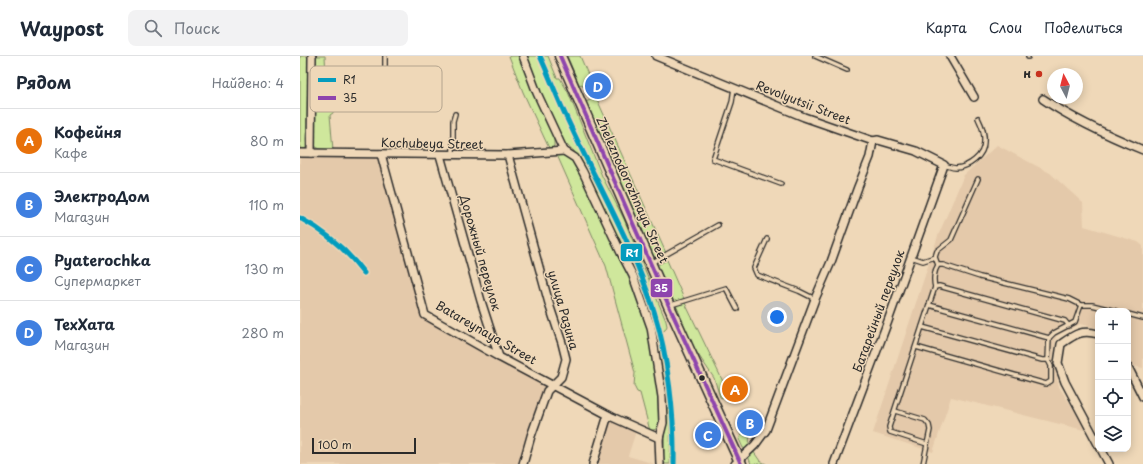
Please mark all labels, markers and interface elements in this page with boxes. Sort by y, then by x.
search box [128,10,408,46]
text: Waypost [20,14,104,42]
text: Поиск [174,16,220,39]
icon: search [142,17,164,39]
text: Карта [926,17,967,38]
text: Слои [989,17,1022,38]
text: Поделиться [1044,17,1123,38]
place label: н [1023,64,1031,82]
legend [310,66,442,112]
north arrow [1047,68,1083,104]
text: Рядом [16,69,71,95]
marker: н [1034,69,1044,79]
text: R1 [343,71,356,88]
pin: D [585,71,611,101]
text: Найдено: 4 [212,73,284,92]
street label: Revolyutsii Street [753,76,853,128]
text: 35 [343,89,357,106]
street label: Zheleznodorozhnaya Street [592,113,673,266]
text: Кофейня [54,120,122,143]
text: A [24,131,34,150]
text: 80 m [250,131,284,150]
street label: Kochubeya Street [381,133,483,153]
text: Кафе [54,143,87,162]
text: ЭлектроДом [54,184,150,207]
street label: Дорожный переулок [456,192,506,314]
text: B [25,195,33,214]
text: 110 m [249,195,284,214]
text: Магазин [54,207,110,226]
line badge: R1 [620,243,643,262]
text: R1 [626,244,638,261]
street label: Батарейный переулок [848,246,909,374]
text: Pyaterochka [54,248,151,271]
text: C [24,259,34,278]
text: 130 m [245,259,284,278]
street label: улица Разина [544,268,584,352]
text: Супермаркет [54,271,141,290]
line badge: 35 [650,278,673,298]
text: 35 [654,279,668,296]
street label: Batareynaya Street [433,296,540,368]
your location [767,307,787,327]
map controls [1095,308,1131,452]
button: + [1095,308,1131,344]
text: ТехХата [54,312,115,335]
text: D [24,323,34,342]
text: 280 m [242,323,284,342]
text: Магазин [54,335,110,354]
button: − [1095,344,1131,380]
unlabelled marker [697,373,707,383]
pin: A [722,374,748,404]
button: locate [1095,380,1131,416]
pin: B [737,408,763,438]
button: layers [1095,416,1131,452]
pin: C [695,420,721,450]
scale bar [312,436,416,455]
text: 100 m [318,436,352,453]

